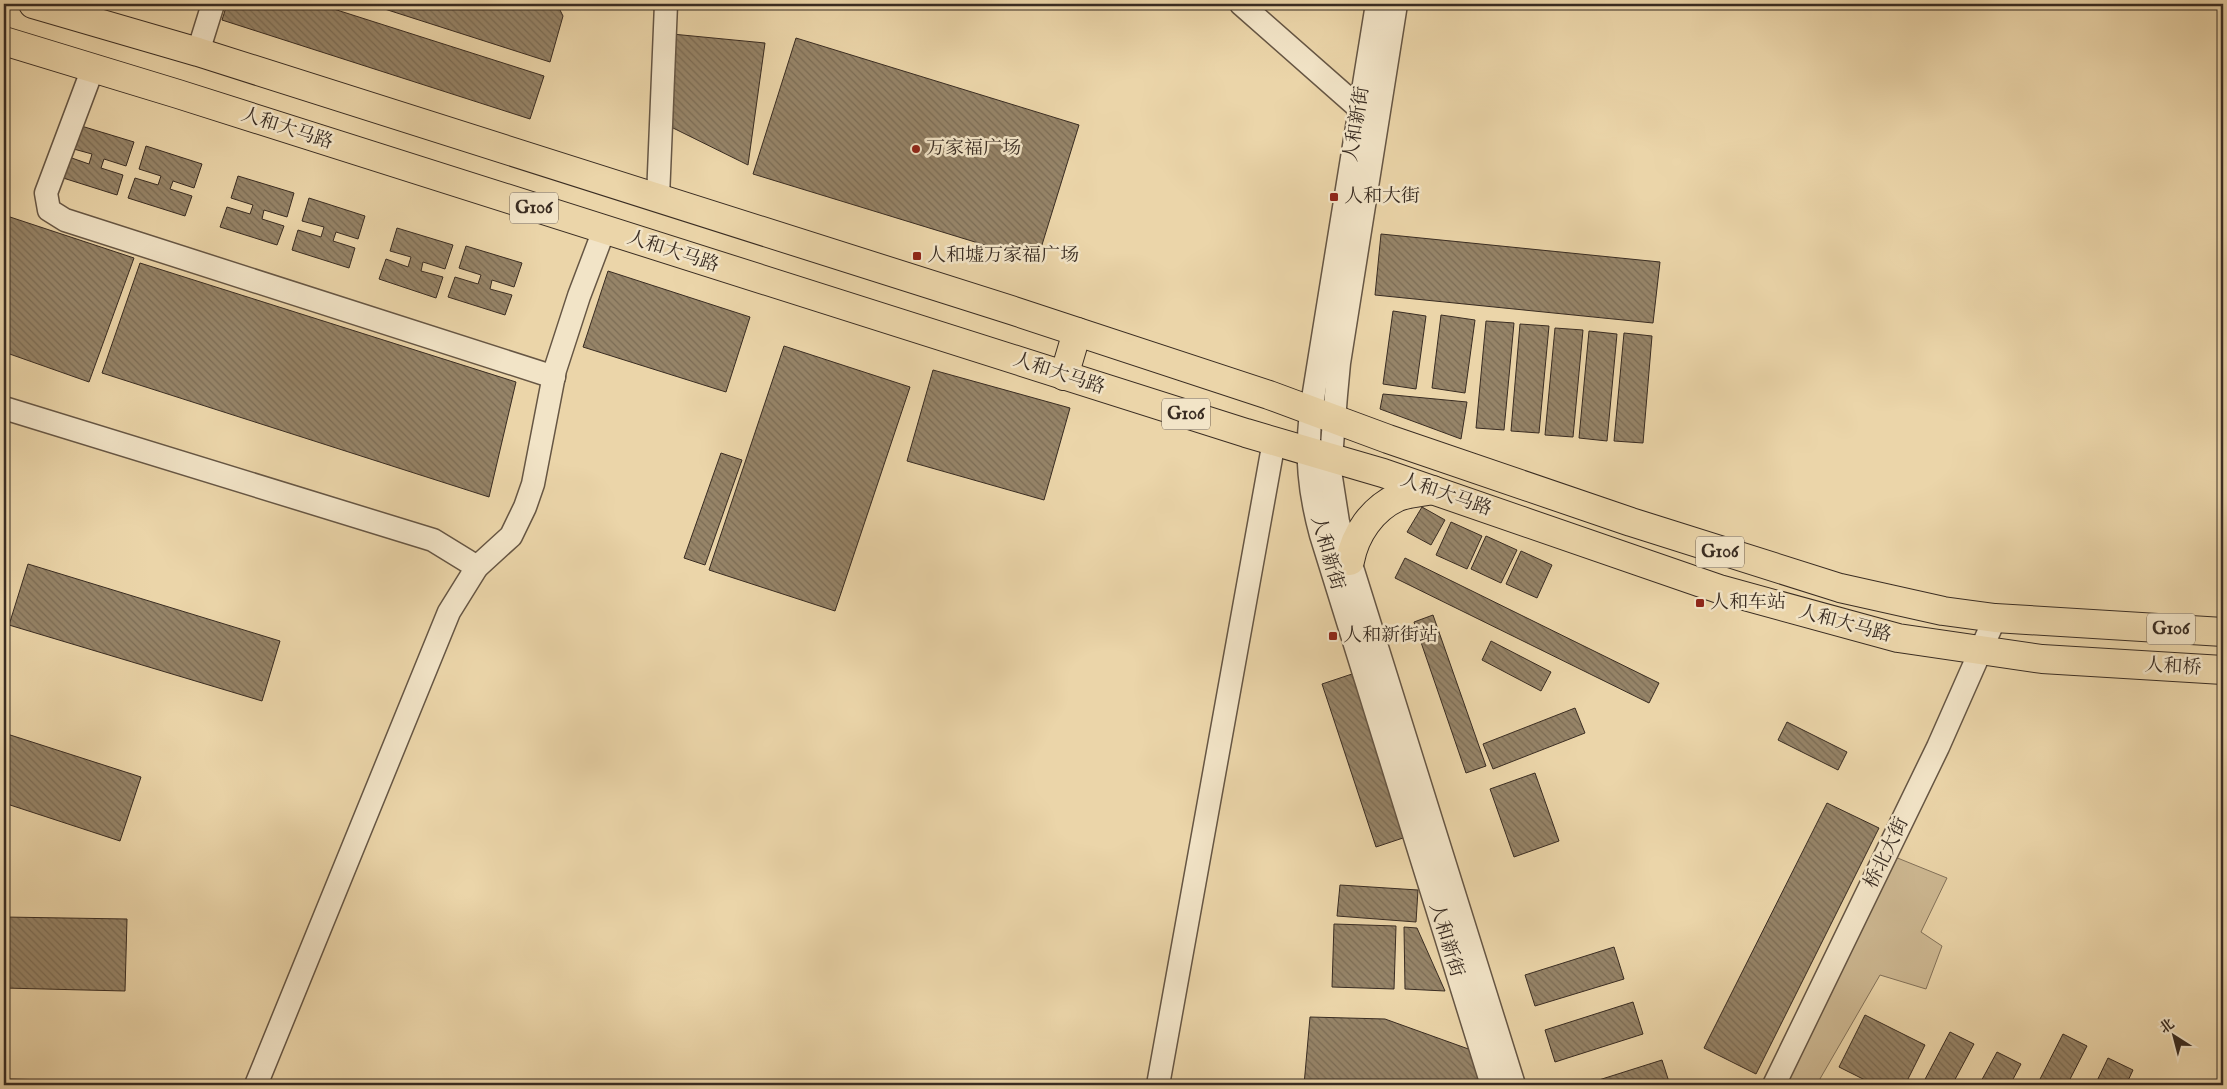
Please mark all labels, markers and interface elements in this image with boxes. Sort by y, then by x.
street label: 人和新街 [1339,85,1375,163]
street label: 人和大马路 [238,103,336,155]
place label: 万家福广场 [926,137,1021,161]
marker: 万家福广场 [910,143,922,155]
place label: 人和大街 [1344,185,1420,209]
marker: 人和大街 [1328,191,1340,203]
road number: G106 [510,192,558,224]
street label: 人和大马路 [624,226,722,278]
place label: 人和墟万家福广场 [927,244,1079,268]
marker: 人和墟万家福广场 [911,250,923,262]
street label: 人和大马路 [1010,348,1108,400]
road number: G106 [1162,398,1210,429]
street label: 人和大马路 [1397,468,1495,522]
street label: 人和新街 [1305,513,1349,593]
road number: G106 [1696,536,1744,568]
place label: 人和车站 [1710,591,1786,615]
marker: 人和车站 [1694,597,1706,609]
street label: 人和大马路 [1796,600,1894,648]
road number: G106 [2147,614,2195,644]
place label: 人和新街站 [1343,624,1438,648]
marker: 人和新街站 [1327,630,1339,642]
street label: 人和桥 [2144,654,2202,680]
street label: 桥北大街 [1860,814,1914,892]
street label: 人和新街 [1423,900,1469,980]
north arrow [2150,1012,2200,1062]
text: 北 [2156,1015,2178,1038]

